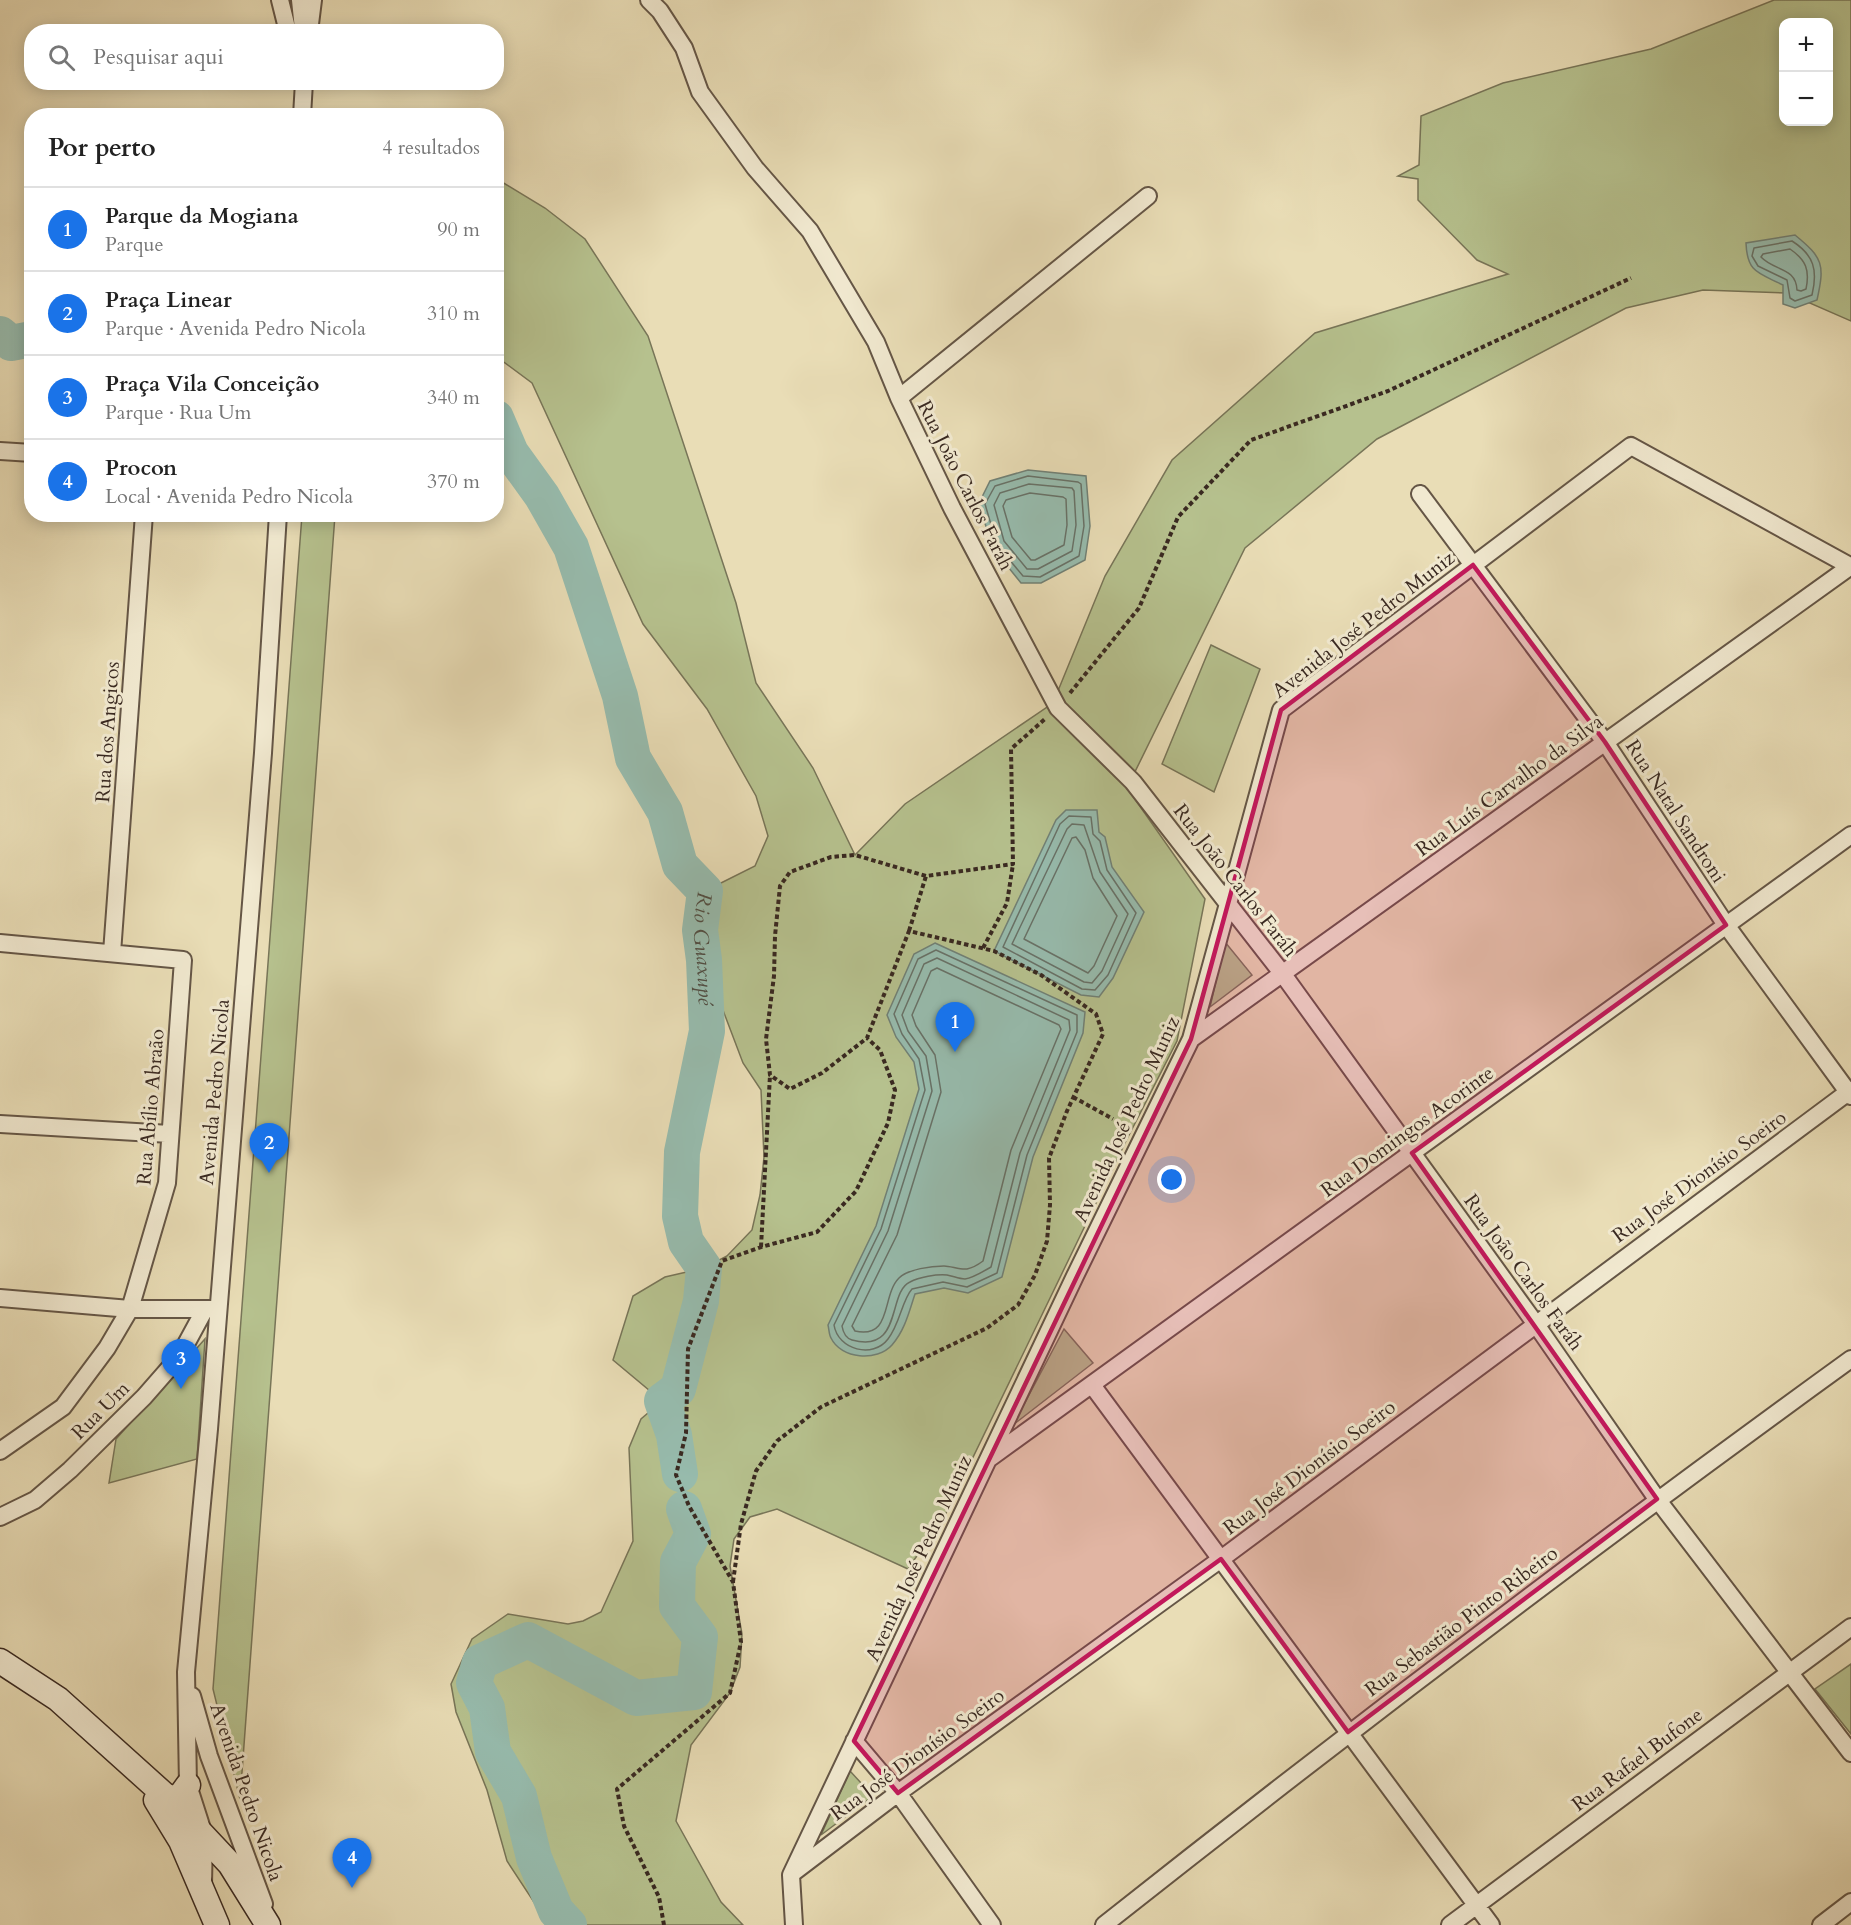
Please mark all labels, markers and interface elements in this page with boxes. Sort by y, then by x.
map controls [1779,18,1833,126]
button: + [1779,18,1833,72]
search box [24,24,504,90]
icon: search [45,41,78,74]
text: Pesquisar aqui [93,42,224,72]
button: − [1779,72,1833,126]
text: Por perto [48,130,156,165]
text: 4 resultados [382,134,480,161]
text: Parque da Mogiana [105,201,299,231]
text: 1 [62,216,73,243]
text: 90 m [437,216,480,243]
text: Parque [105,231,164,258]
text: Praça Linear [105,285,232,315]
text: 2 [62,300,73,327]
text: 310 m [427,300,480,327]
text: Parque · Avenida Pedro Nicola [105,315,366,342]
text: Praça Vila Conceição [105,369,319,399]
text: 3 [62,384,73,411]
text: 340 m [427,384,480,411]
street label: Rua João Carlos Faráh [911,396,1020,575]
text: Parque · Rua Um [105,399,251,426]
text: Procon [105,453,177,483]
text: 4 [62,468,73,495]
text: 370 m [427,468,480,495]
text: Local · Avenida Pedro Nicola [105,483,353,510]
street label: Avenida José Pedro Muniz [1267,545,1460,704]
street label: Rua dos Angicos [89,661,126,804]
street label: Rua Luís Carvalho da Silva [1410,708,1609,863]
street label: Rua Natal Sandroni [1619,734,1732,888]
street label: Rua João Carlos Faráh [1167,798,1304,962]
water label: Rio Guaxupé [685,890,720,1008]
street label: Avenida Pedro Nicola [193,998,236,1186]
pin: 1 [936,1002,974,1052]
street label: Avenida José Pedro Muniz [1067,1012,1186,1227]
street label: Rua Abílio Abraão [130,1028,171,1186]
street label: Rua Domingos Acorinte [1315,1059,1499,1203]
street label: Rua José Dionísio Soeiro [1607,1104,1792,1249]
pin: 2 [250,1124,288,1173]
your location [1157,1165,1186,1194]
street label: Rua João Carlos Faráh [1458,1189,1590,1356]
pin: 3 [162,1340,201,1389]
street label: Rua Um [65,1375,135,1445]
street label: Rua José Dionísio Soeiro [1218,1394,1401,1541]
street label: Avenida José Pedro Muniz [859,1451,978,1666]
street label: Rua Sebastião Pinto Ribeiro [1359,1540,1563,1703]
street label: Rua José Dionísio Soeiro [825,1682,1010,1827]
street label: Avenida Pedro Nicola [203,1700,290,1885]
street label: Rua Rafael Bufone [1566,1701,1708,1818]
pin: 4 [332,1838,372,1888]

